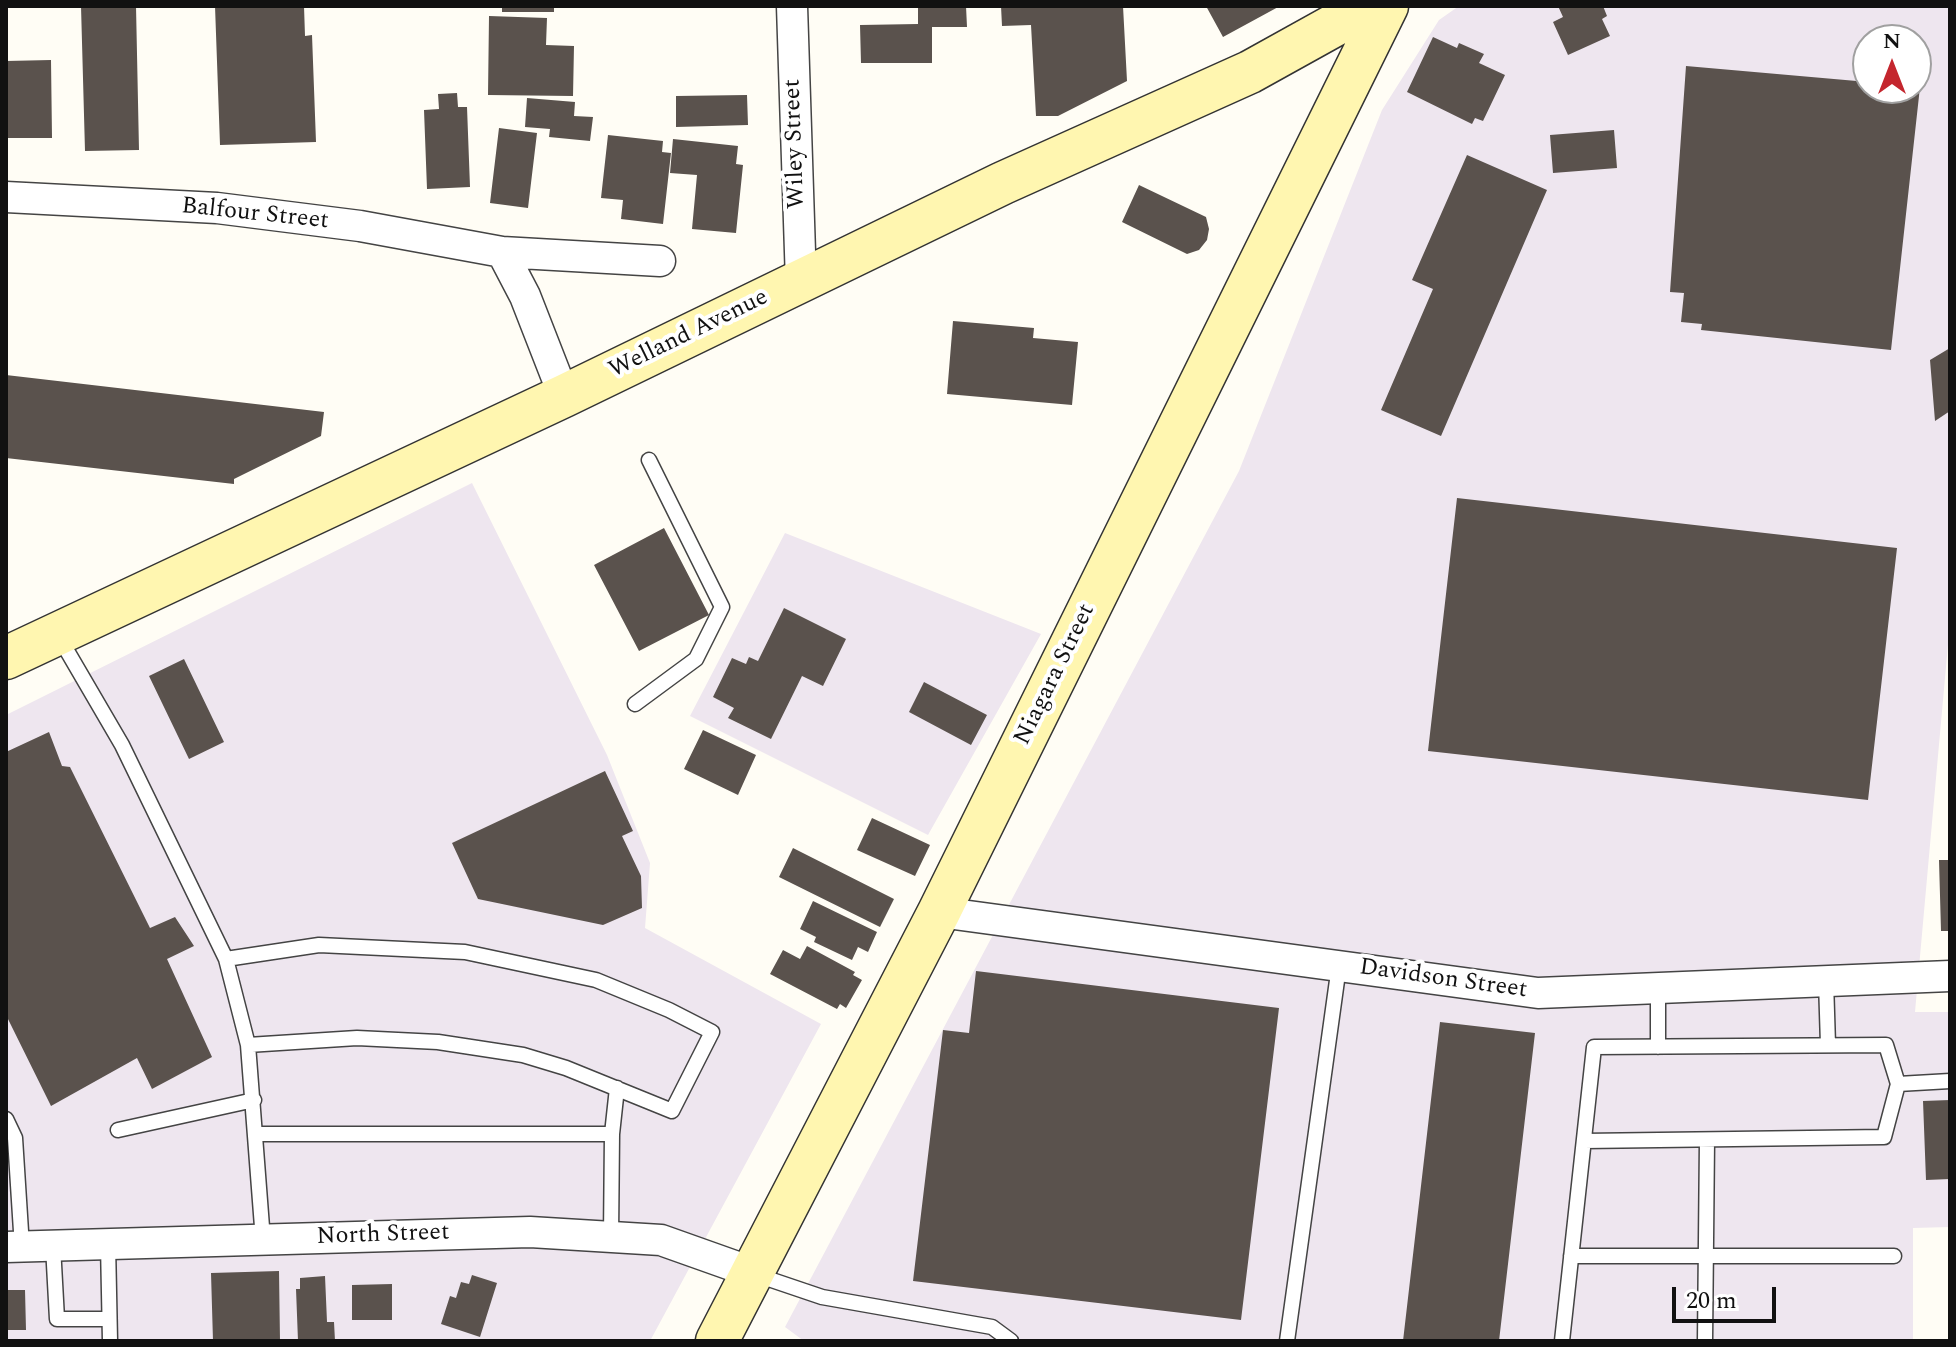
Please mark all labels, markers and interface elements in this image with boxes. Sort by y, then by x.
north arrow [1852,24,1932,104]
text: N [1883,25,1901,58]
street label: Wiley Street [779,79,813,209]
street label: Balfour Street [180,193,330,237]
street label: Welland Avenue [605,284,773,386]
street label: Niagara Street [1009,600,1103,750]
street label: Davidson Street [1357,954,1529,1006]
street label: North Street [316,1219,450,1253]
scale bar [1676,1271,1780,1321]
text: 20 m [1686,1283,1737,1319]

